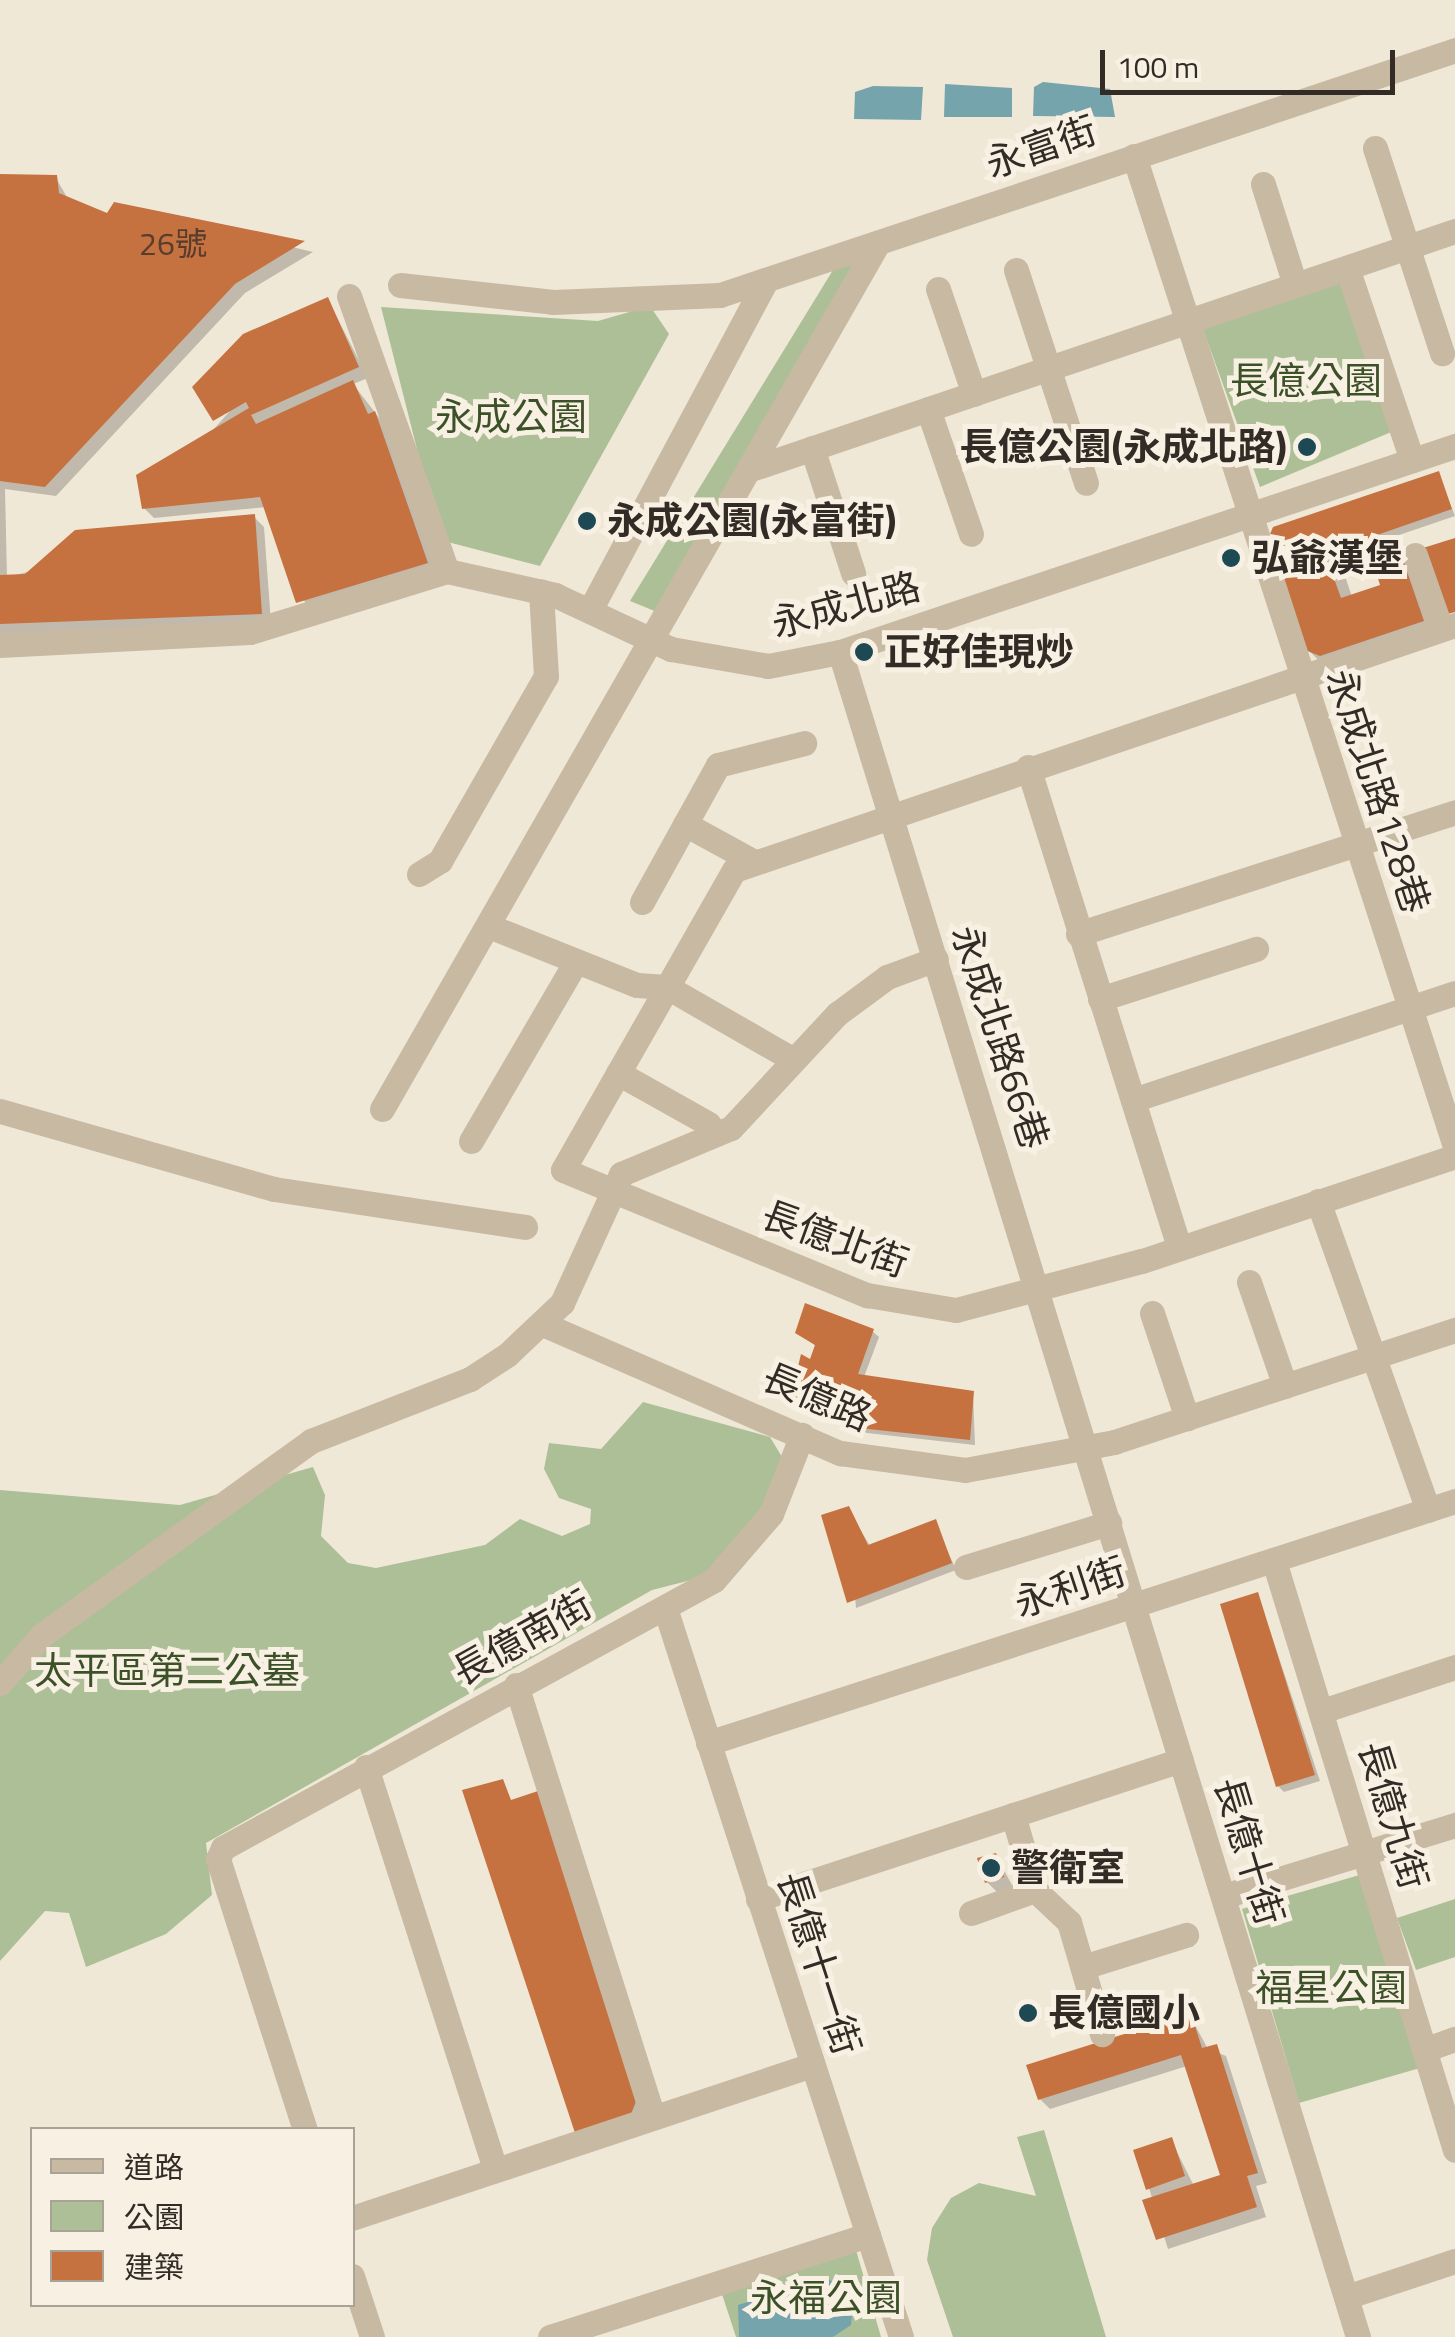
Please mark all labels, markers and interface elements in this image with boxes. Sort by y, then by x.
scale bar [1105,30,1400,92]
text: 100 m [1117,44,1199,90]
street label: 永富街 [980,107,1102,187]
house number: 26號 [139,224,207,262]
park label: 長億公園 [1230,358,1382,404]
park label: 永成公園 [435,394,587,440]
place label: 長億公園(永成北路) [960,424,1287,470]
marker: 長億公園(永成北路) [1296,436,1318,458]
place label: 永成公園(永富街) [607,498,896,544]
marker: 永成公園(永富街) [576,510,598,532]
place label: 弘爺漢堡 [1251,535,1403,581]
marker: 弘爺漢堡 [1220,547,1242,569]
street label: 永成北路 [767,563,925,647]
place label: 正好佳現炒 [884,629,1074,675]
marker: 正好佳現炒 [853,641,875,663]
street label: 永成北路128巷 [1317,663,1439,919]
street label: 永成北路66巷 [942,919,1058,1155]
street label: 長億北街 [756,1192,914,1286]
street label: 長億路 [756,1354,878,1440]
street label: 永利街 [1009,1548,1131,1626]
street label: 長億南街 [444,1581,600,1695]
park label: 太平區第二公墓 [34,1648,300,1694]
street label: 長億九街 [1349,1736,1437,1894]
street label: 長億十街 [1205,1772,1293,1930]
place label: 警衛室 [1011,1845,1125,1891]
marker: 警衛室 [980,1857,1002,1879]
street label: 長億十一街 [768,1866,870,2060]
park label: 福星公園 [1255,1965,1407,2011]
place label: 長億國小 [1048,1990,1200,2036]
marker: 長億國小 [1017,2002,1039,2024]
legend [30,2127,355,2307]
text: 道路 [124,2144,184,2190]
text: 公園 [124,2194,184,2240]
text: 建築 [124,2244,184,2290]
park label: 永福公園 [750,2275,902,2321]

